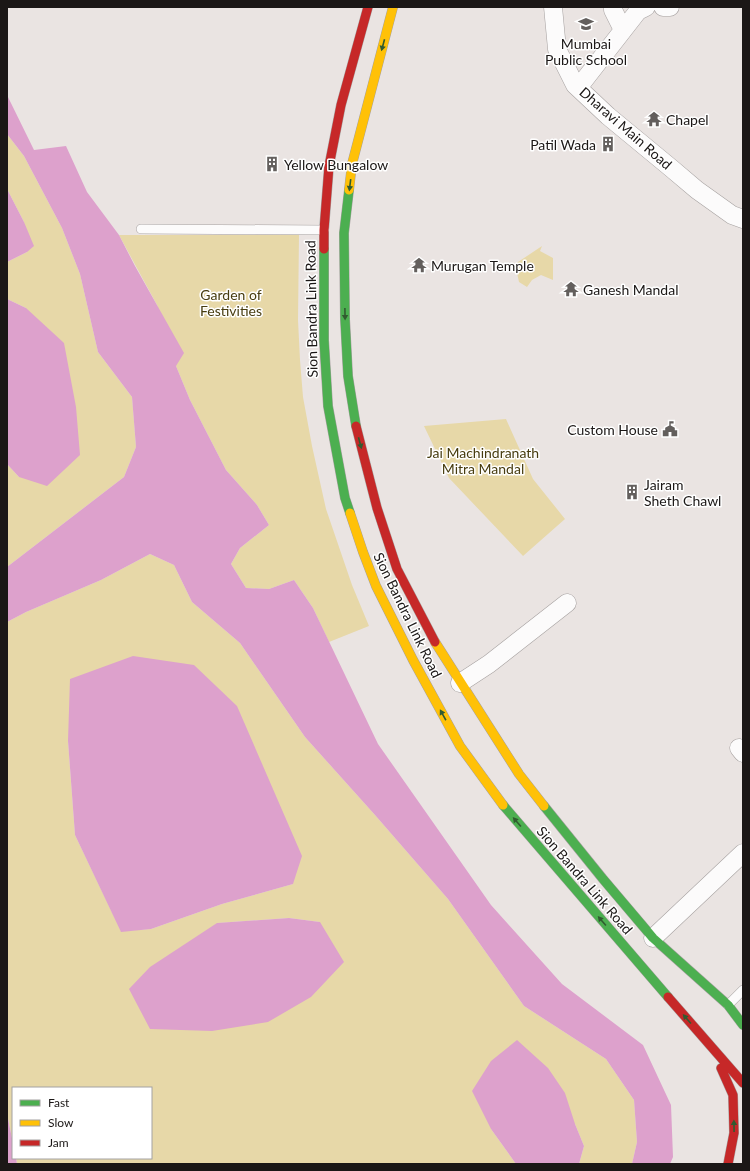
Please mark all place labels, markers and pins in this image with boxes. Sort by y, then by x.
school or university icon: Mumbai Public School [577,15,595,33]
place label: Mumbai Public School [545,35,627,68]
temple icon: Chapel [645,110,663,128]
place label: Chapel [666,111,709,128]
building icon: Patil Wada [599,135,617,153]
place label: Patil Wada [530,136,596,153]
building icon: Yellow Bungalow [263,155,281,173]
place label: Yellow Bungalow [284,156,388,173]
temple icon: Murugan Temple [410,256,428,274]
place label: Murugan Temple [431,257,534,274]
temple icon: Ganesh Mandal [562,280,580,298]
place label: Ganesh Mandal [583,281,678,298]
public building icon: Custom House [661,420,679,438]
place label: Custom House [567,421,658,438]
place label: Jairam Sheth Chawl [644,476,721,509]
building icon: Jairam Sheth Chawl [623,483,641,501]

